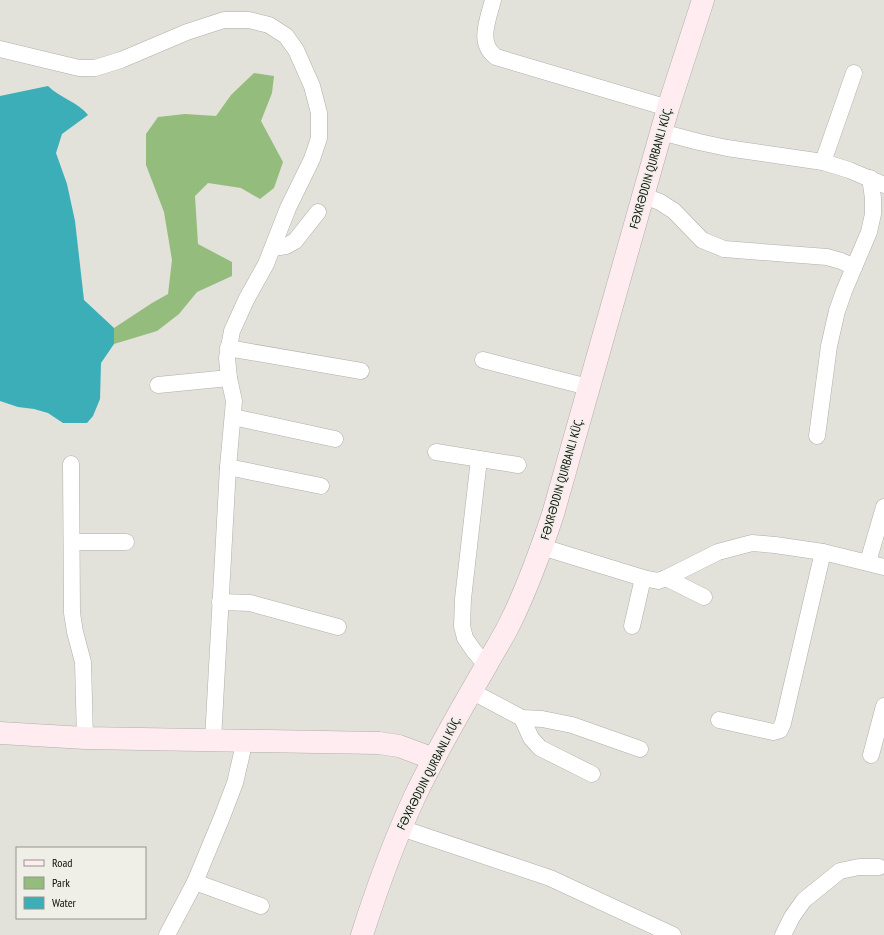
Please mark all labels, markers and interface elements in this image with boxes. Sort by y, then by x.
street label: FƏXRƏDDIN QURBANLI KÜÇ. [626,105,675,230]
street label: FƏXRƏDDIN QURBANLI KÜÇ. [537,416,586,541]
street label: FƏXRƏDDIN QURBANLI KÜÇ. [393,713,464,832]
legend [16,847,146,919]
text: Road [52,855,72,870]
text: Park [52,875,70,890]
text: Water [52,895,77,910]

